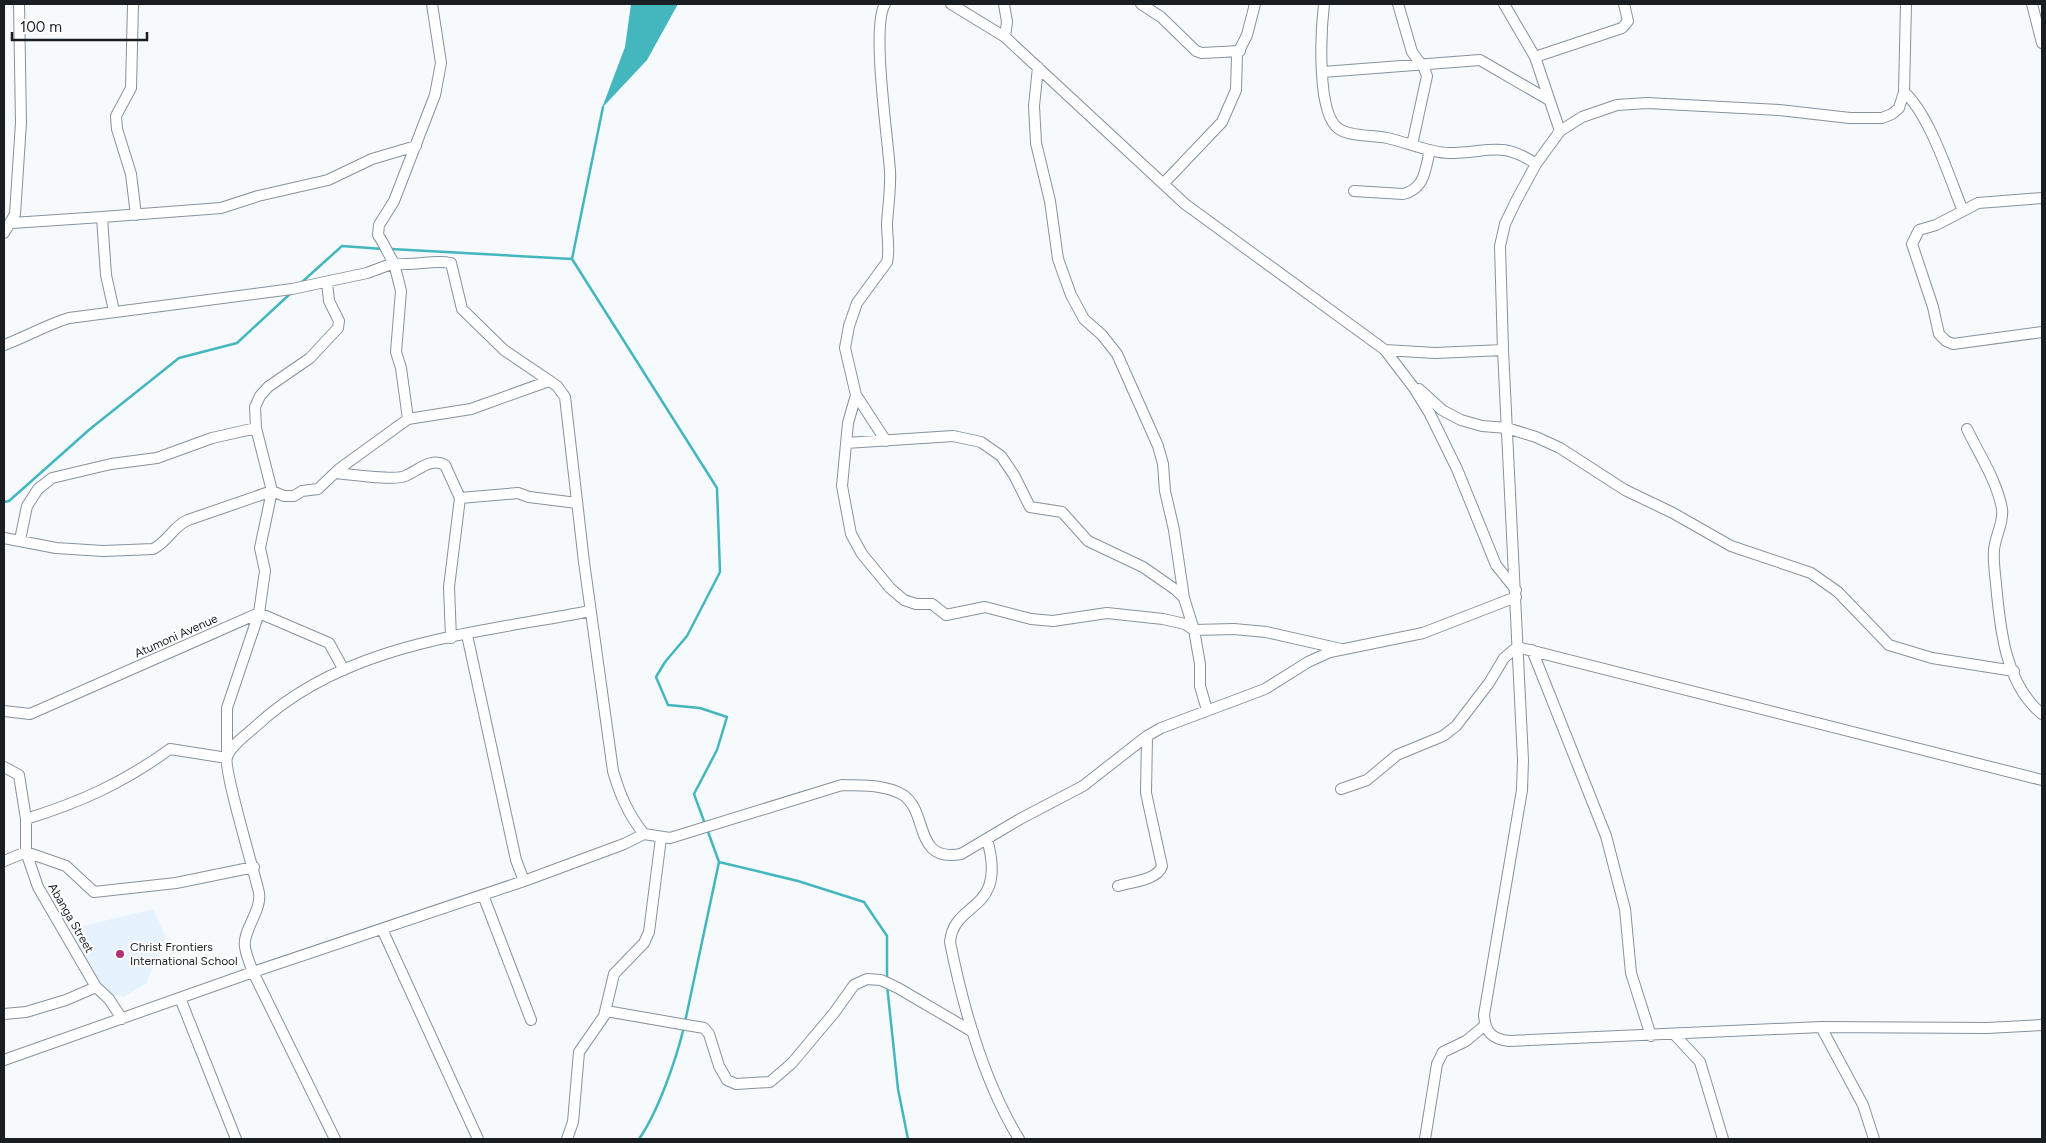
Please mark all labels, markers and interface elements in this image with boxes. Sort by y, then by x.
scale bar [12,10,148,42]
text: 100 m [20,18,62,36]
street label: Atumoni Avenue [132,611,220,661]
street label: Abanga Street [46,881,97,956]
place label: Christ Frontiers International School [130,940,238,968]
marker: Christ Frontiers International School [114,948,126,960]

